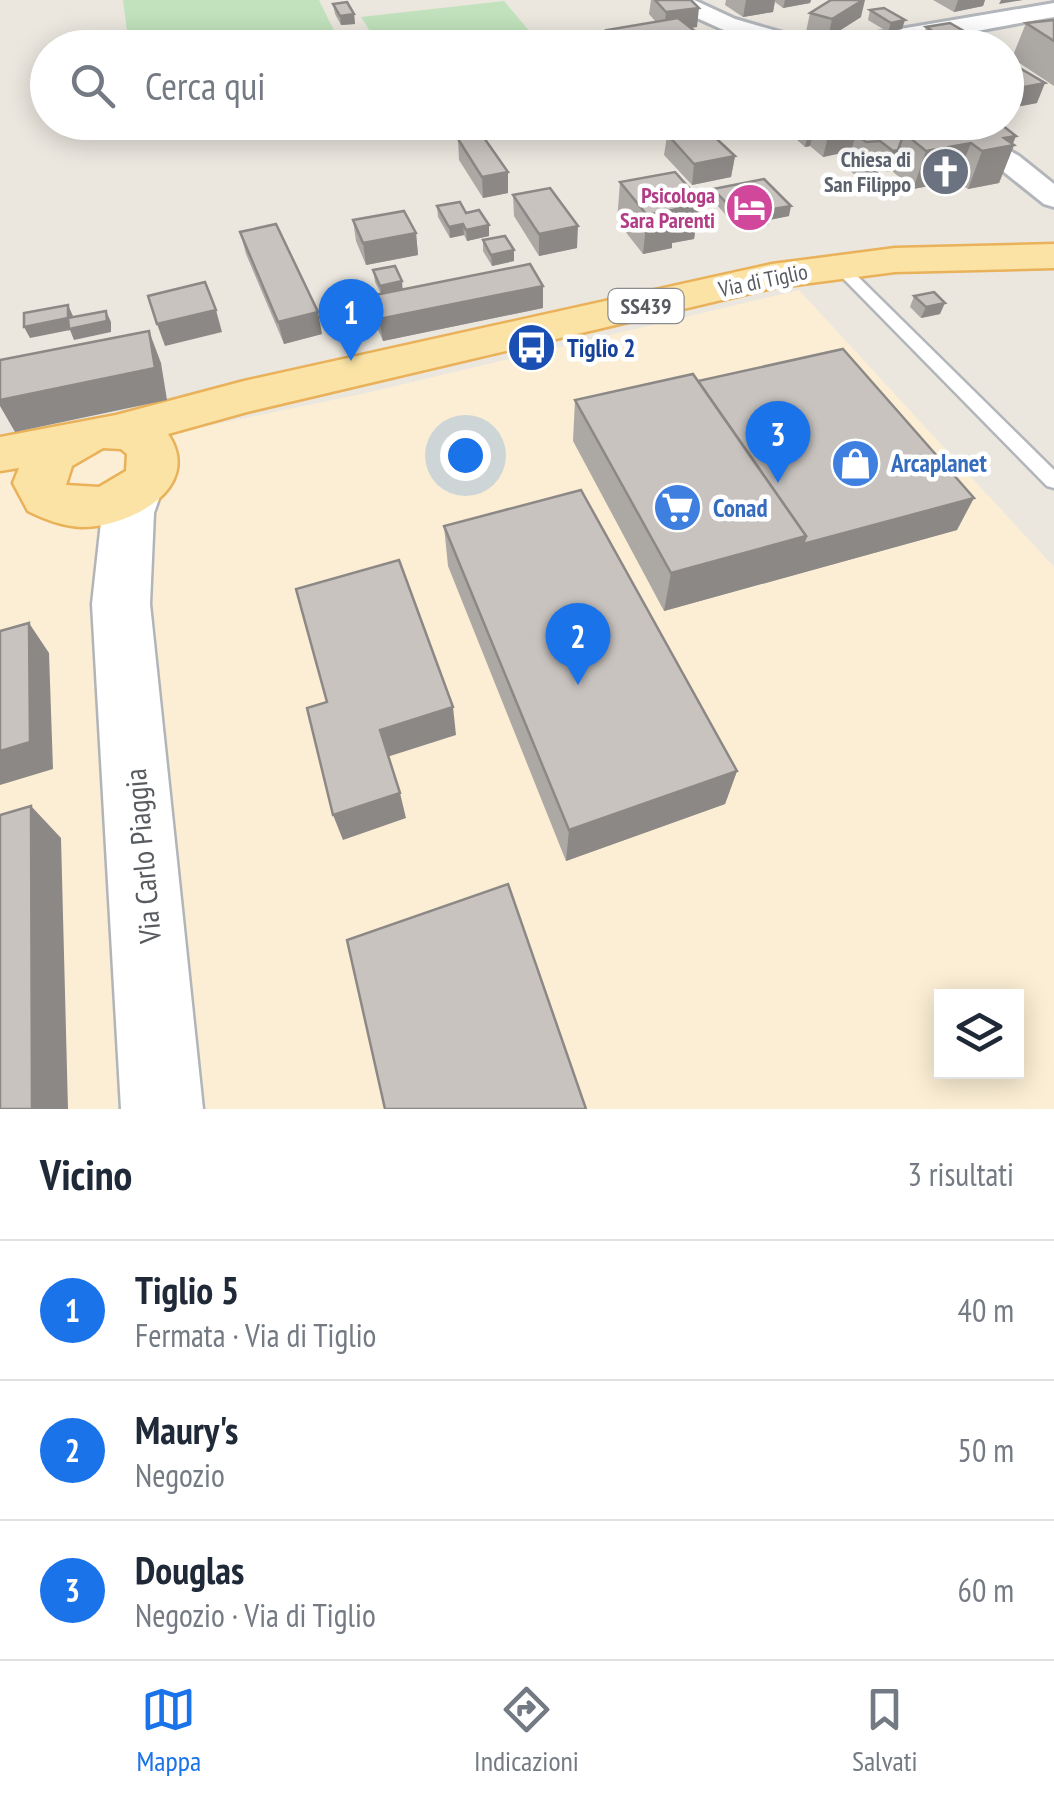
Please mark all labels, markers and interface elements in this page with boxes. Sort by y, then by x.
search box [30,30,1024,140]
icon: search [65,58,120,113]
text: Cerca qui [145,61,265,110]
place label: Chiesa di San Filippo [824,145,911,198]
church icon: Chiesa di San Filippo [920,146,972,198]
place label: Psicologa Sara Parenti [620,181,715,234]
hotel icon: Psicologa Sara Parenti [724,182,776,234]
street label: Via di Tiglio [715,257,810,303]
pin: 1 [318,278,384,361]
road number: SS439 [608,289,684,323]
bus stop icon: Tiglio 2 [506,322,558,374]
place label: Tiglio 2 [567,332,635,364]
pin: 3 [746,400,810,483]
your location [440,430,491,481]
shop icon: Arcaplanet [830,437,882,489]
place label: Arcaplanet [890,447,987,479]
supermarket icon: Conad [652,482,704,534]
place label: Conad [713,492,768,524]
pin: 2 [546,602,610,685]
street label: Via Carlo Piaggia [115,767,169,946]
map controls [934,989,1024,1079]
button: layers [934,989,1024,1079]
text: Vicino [40,1147,132,1202]
text: 3 risultati [908,1153,1014,1195]
text: Tiglio 5 [135,1265,239,1314]
text: 1 [65,1289,80,1331]
text: 40 m [958,1289,1014,1331]
text: Fermata · Via di Tiglio [135,1314,376,1356]
text: Maury's [135,1405,238,1454]
text: 2 [65,1429,80,1471]
text: 50 m [958,1429,1014,1471]
text: Negozio [135,1454,225,1496]
text: Douglas [135,1545,244,1594]
text: 3 [65,1569,80,1611]
text: 60 m [958,1569,1014,1611]
text: Negozio · Via di Tiglio [135,1594,376,1636]
tab: Mappa [137,1682,201,1779]
tab: Indicazioni [474,1682,579,1779]
tab: Salvati [852,1682,917,1779]

